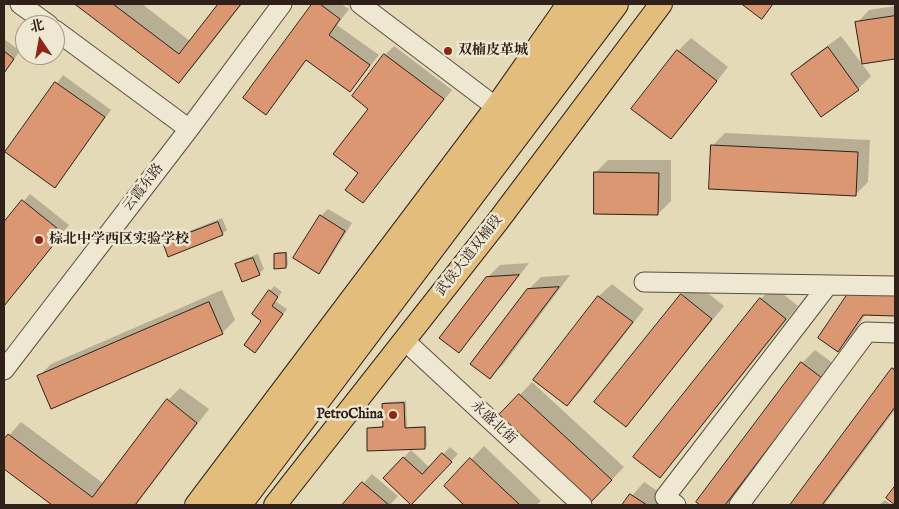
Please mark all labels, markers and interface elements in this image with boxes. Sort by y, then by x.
north arrow [15,15,65,65]
text: 北 [28,16,46,37]
place label: 双楠皮革城 [458,43,528,59]
marker: 双楠皮革城 [442,45,454,57]
street label: 云霞东路 [120,161,168,215]
street label: 武侯大道双楠段 [433,212,507,300]
place label: 棕北中学西区实验学校 [49,232,189,248]
marker: 棕北中学西区实验学校 [33,234,45,246]
street label: 永盛北街 [467,398,519,448]
place label: PetroChina [316,407,383,423]
marker: PetroChina [387,409,399,421]

